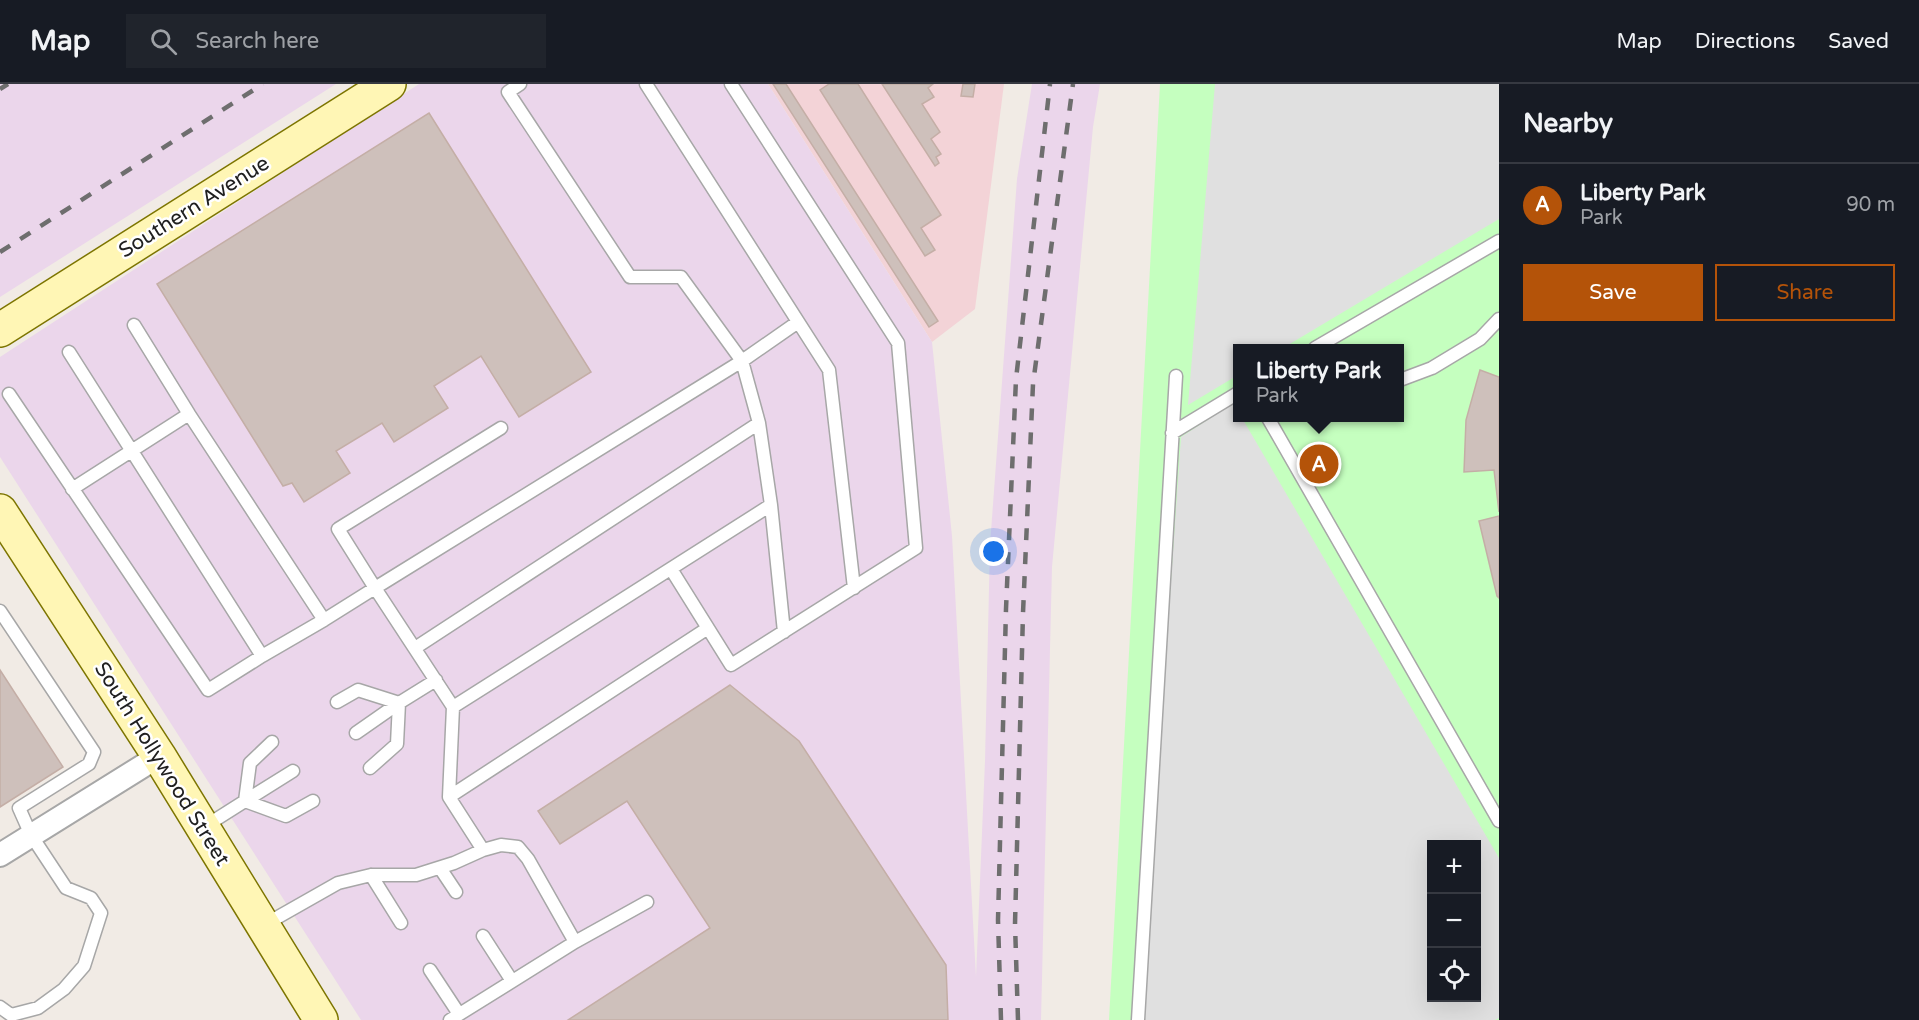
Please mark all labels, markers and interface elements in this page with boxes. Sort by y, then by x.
search box [126,14,546,68]
text: Map [30,24,90,58]
icon: search [147,25,180,58]
text: Search here [195,28,319,54]
text: Map [1616,29,1662,54]
text: Directions [1695,29,1795,54]
text: Saved [1828,29,1889,54]
text: Nearby [1523,108,1613,139]
street label: Southern Avenue [114,151,274,263]
text: Liberty Park [1580,180,1706,206]
text: A [1535,193,1550,217]
text: 90 m [1846,193,1895,217]
text: Park [1580,206,1623,230]
button: Save [1523,264,1703,321]
button: Share [1715,264,1895,321]
popup [1233,344,1404,422]
text: Liberty Park [1256,358,1381,384]
text: Park [1256,384,1298,408]
pin: A [1300,442,1338,487]
your location [979,537,1008,566]
street label: South Hollywood Street [89,657,235,871]
map controls [1427,840,1481,1002]
button: + [1427,840,1481,894]
button: − [1427,894,1481,948]
button: locate [1427,948,1481,1002]

